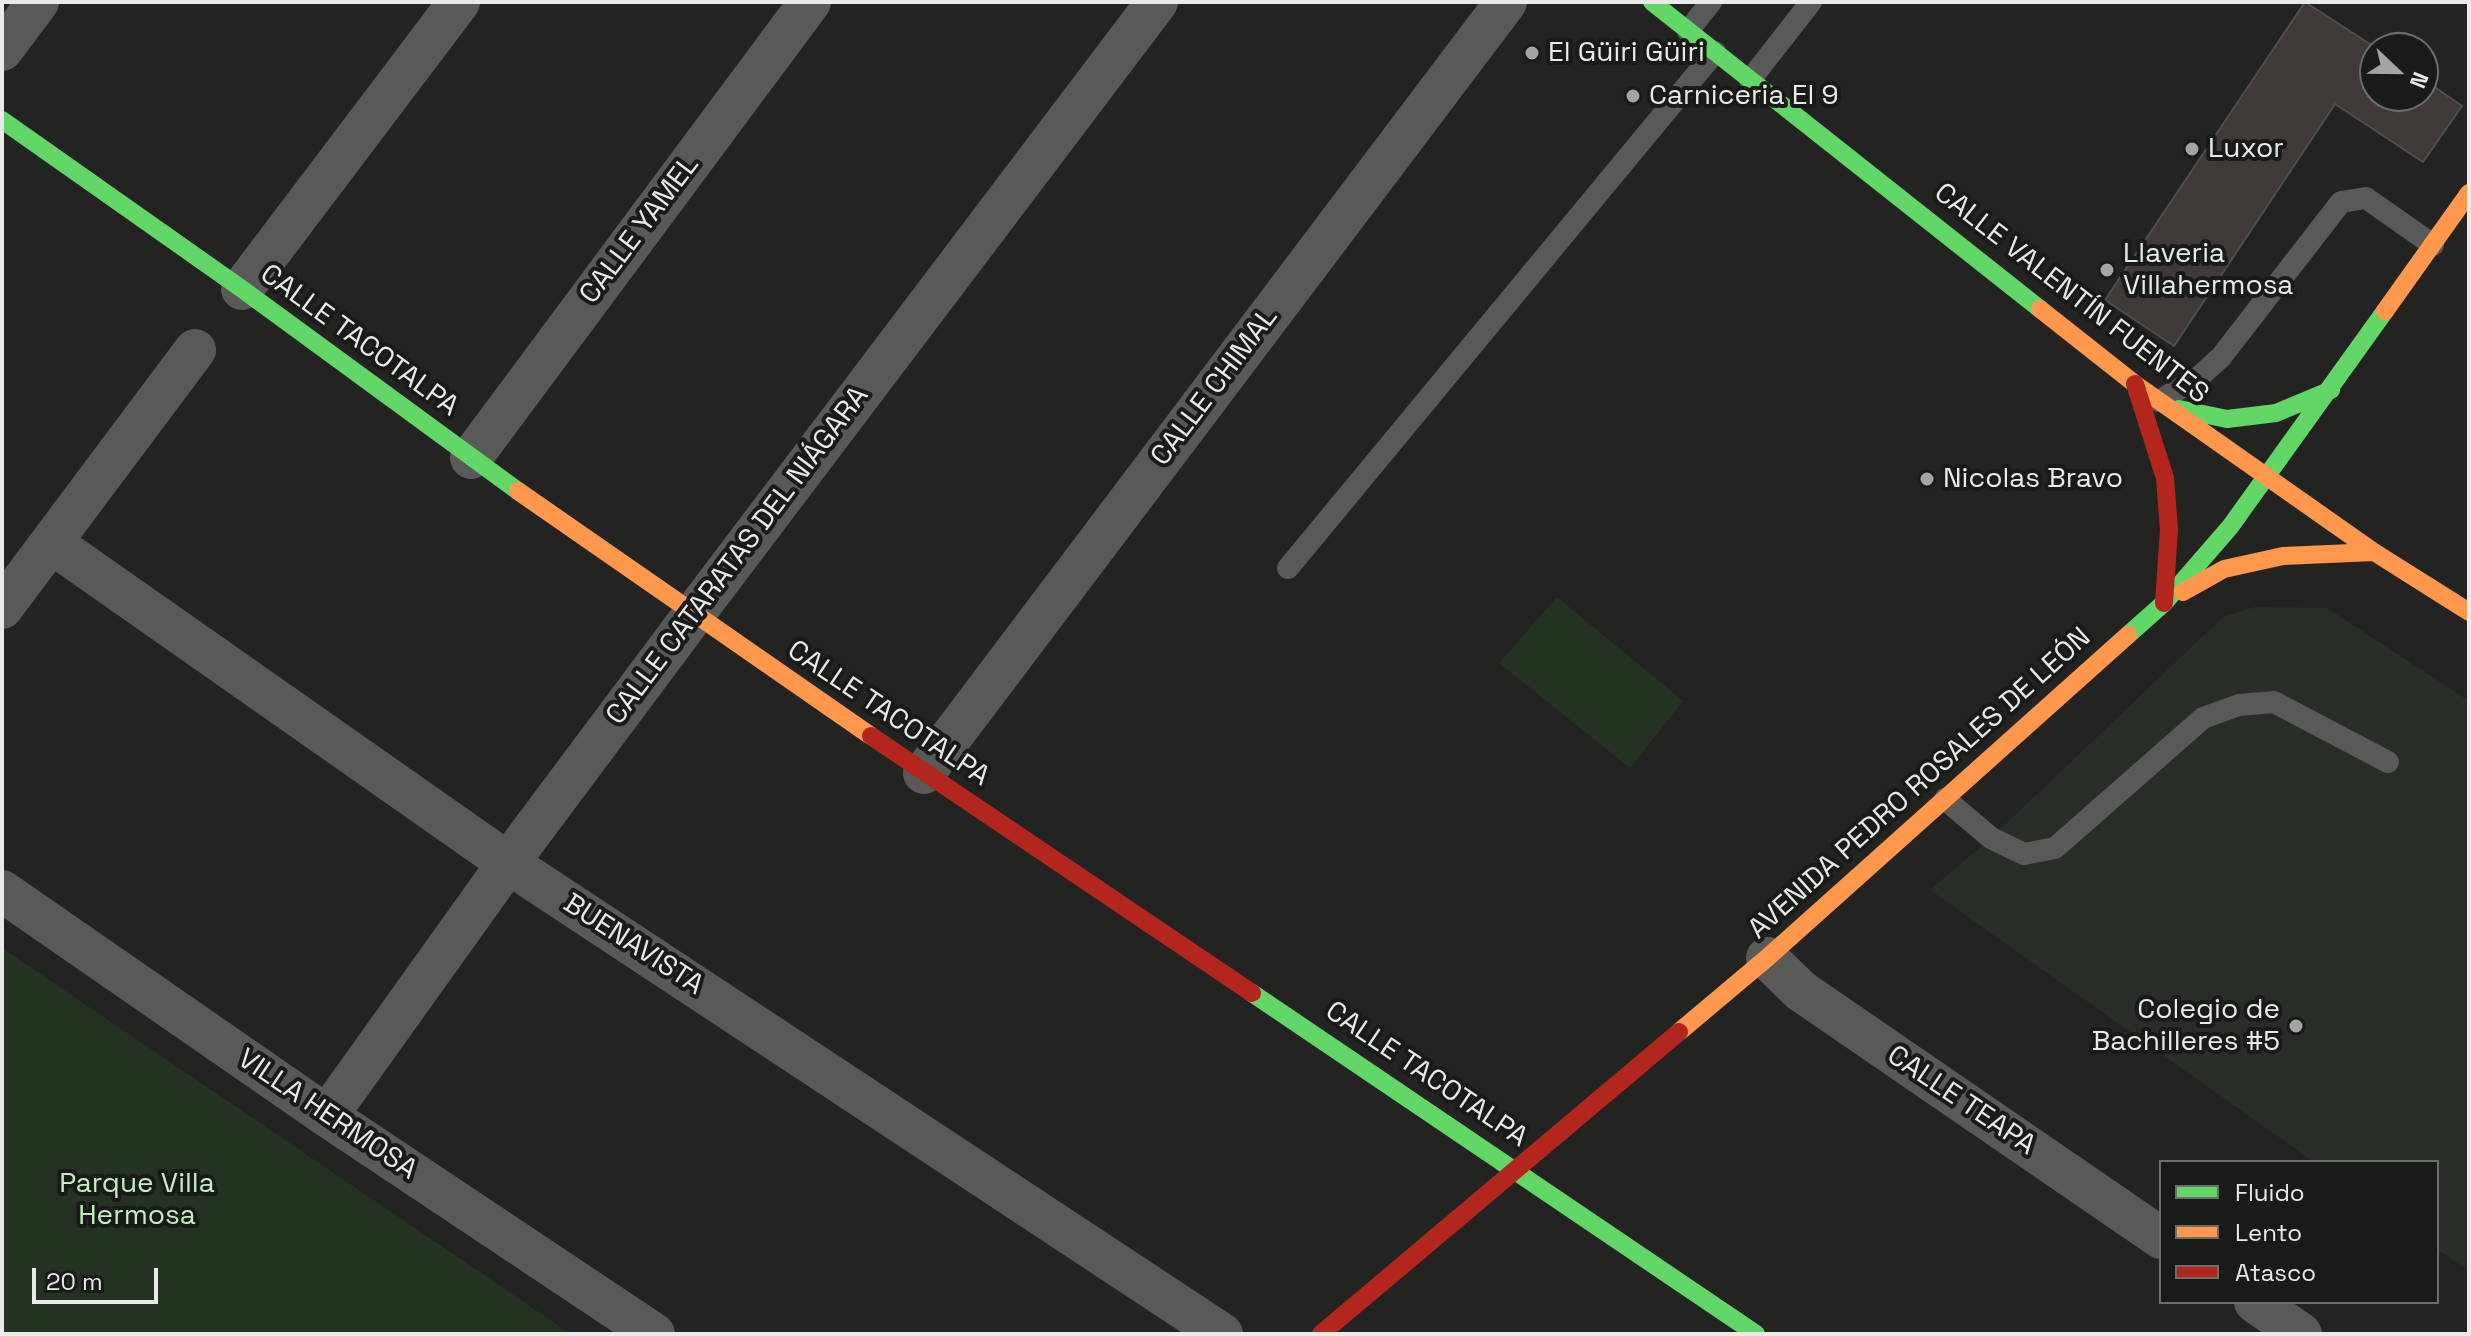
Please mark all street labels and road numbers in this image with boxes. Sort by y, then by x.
street label: CALLE YAMEL [573,149,707,311]
street label: CALLE VALENTÍN FUENTES [1927,176,2215,412]
street label: CALLE TACOTALPA [253,258,465,424]
street label: CALLE CHIMAL [1145,301,1285,473]
street label: CALLE CATARATAS DEL NIÁGARA [600,380,876,732]
street label: AVENIDA PEDRO ROSALES DE LEÓN [1742,621,2098,947]
street label: CALLE TACOTALPA [780,634,996,794]
street label: BUENAVISTA [557,887,709,1003]
street label: CALLE TACOTALPA [1318,995,1534,1155]
street label: CALLE TEAPA [1880,1039,2042,1163]
street label: VILLA HERMOSA [231,1043,423,1187]

